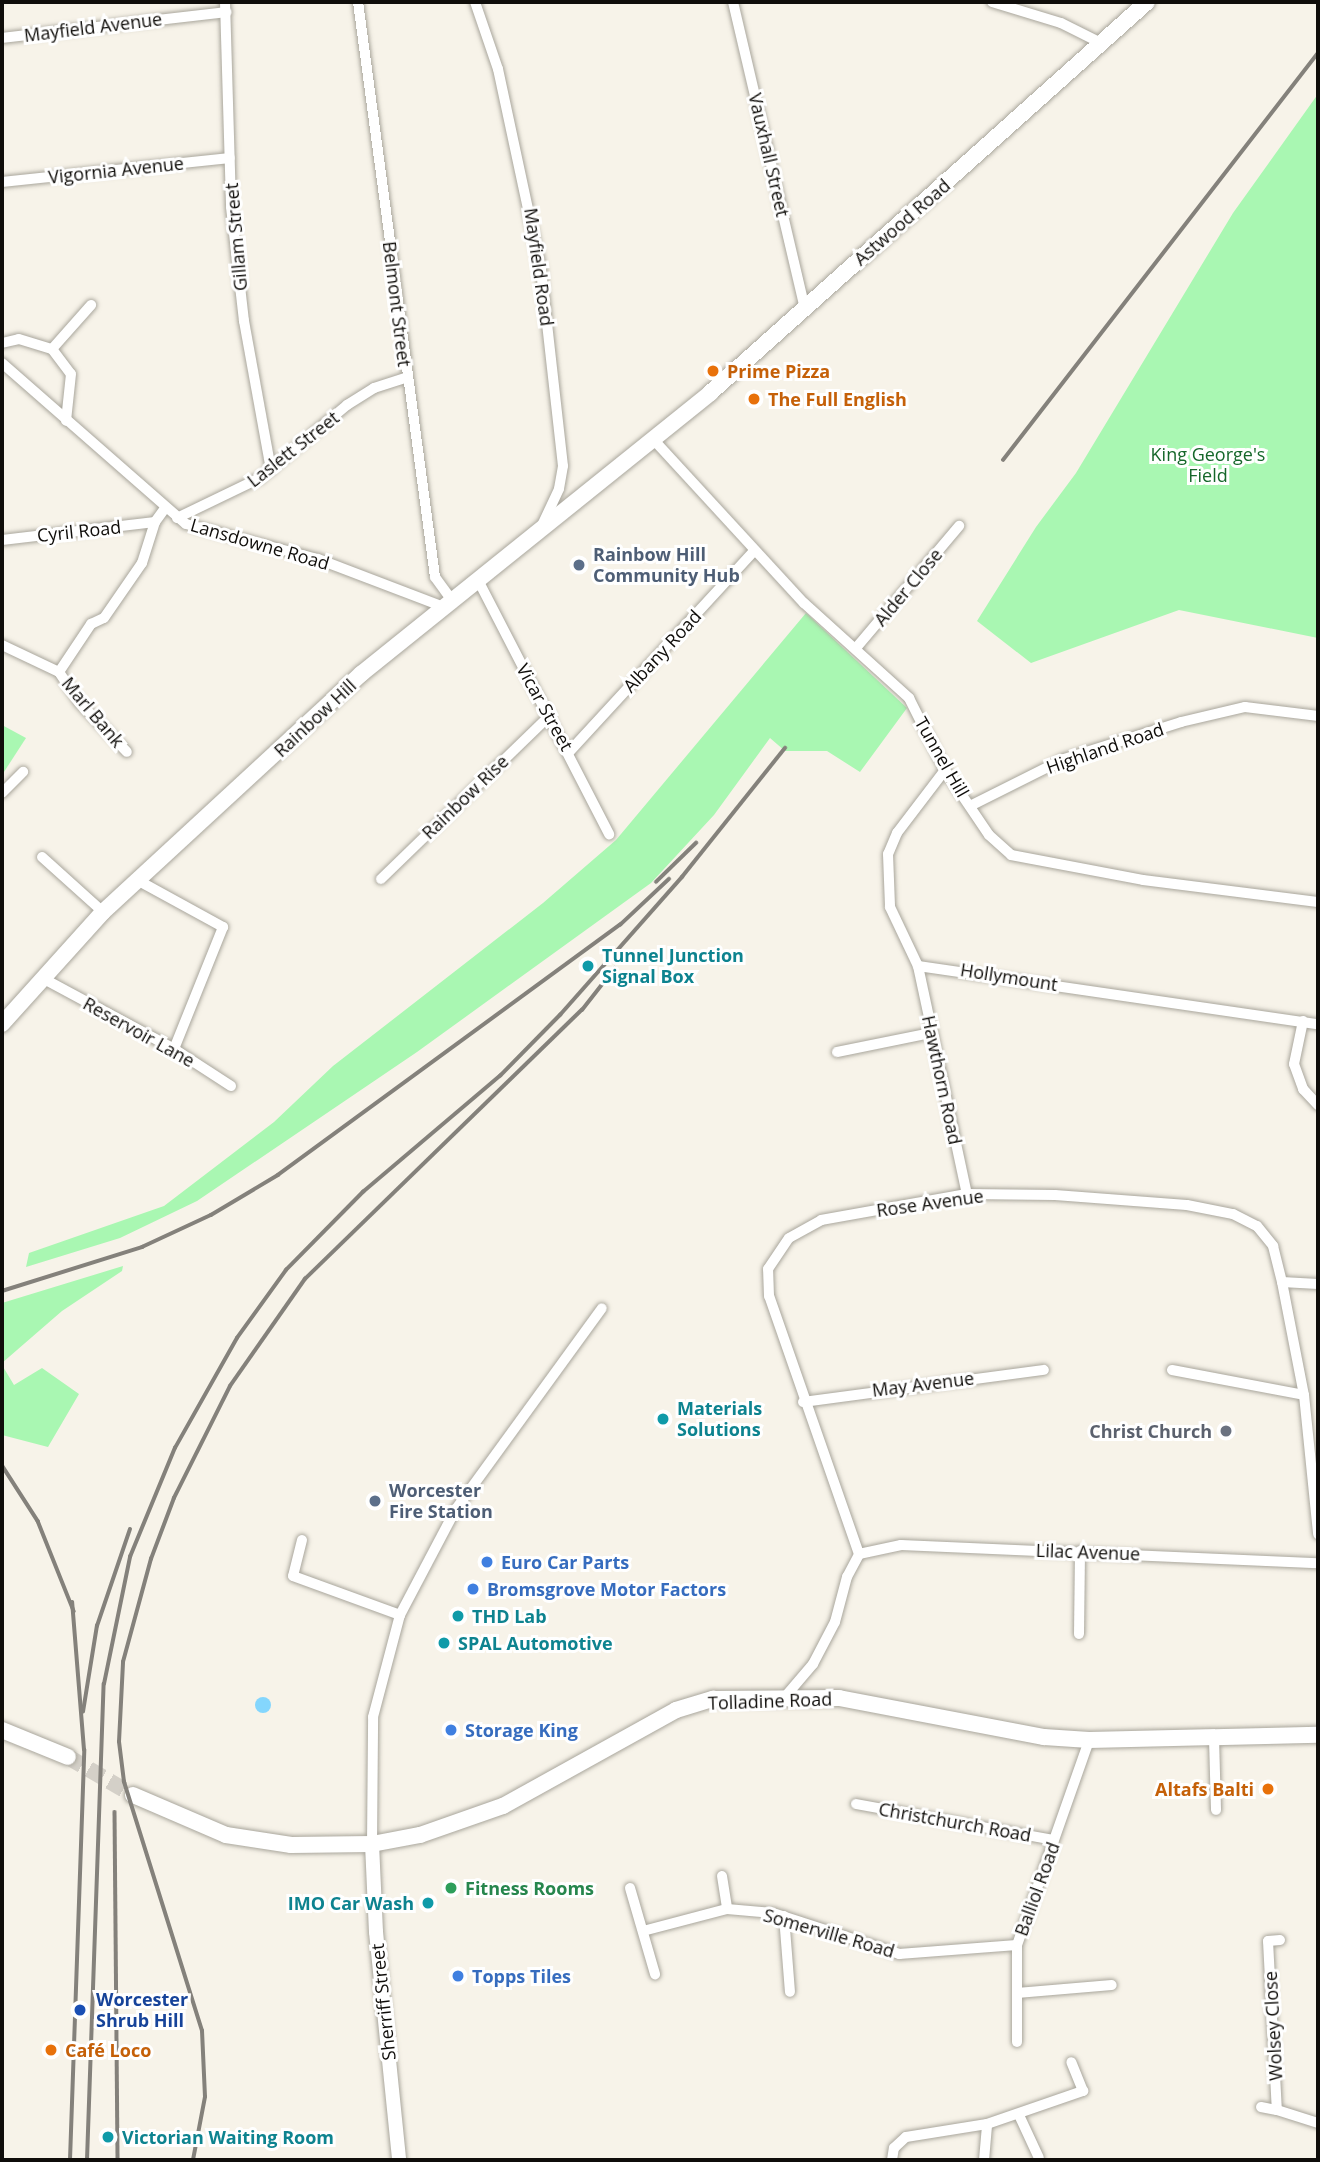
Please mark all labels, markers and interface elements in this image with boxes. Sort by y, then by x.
street label: Mayfield Avenue [23,8,163,46]
street label: Vauxhall Street [744,91,794,219]
street label: Vigornia Avenue [47,152,185,188]
street label: Astwood Road [849,174,955,270]
street label: Gillam Street [221,182,251,292]
street label: Mayfield Road [520,207,558,327]
street label: Belmont Street [379,240,415,368]
place label: Prime Pizza [727,360,830,382]
marker: Prime Pizza [705,363,721,379]
place label: The Full English [768,388,907,410]
marker: The Full English [746,391,762,407]
street label: Laslett Street [243,407,343,491]
park label: King George's Field [1151,444,1265,486]
street label: Lansdowne Road [188,514,332,574]
street label: Cyril Road [36,516,122,546]
place label: Rainbow Hill Community Hub [593,544,740,586]
street label: Alder Close [869,544,947,630]
marker: Rainbow Hill Community Hub [571,557,587,573]
street label: Albany Road [618,605,706,697]
street label: Vicar Street [512,660,578,754]
street label: Marl Bank [57,673,129,751]
street label: Rainbow Hill [270,675,360,761]
street label: Tunnel Hill [910,713,974,801]
street label: Highland Road [1043,718,1167,778]
street label: Rainbow Rise [417,751,513,843]
place label: Tunnel Junction Signal Box [602,945,744,988]
marker: Tunnel Junction Signal Box [580,958,596,974]
street label: Hollymount [959,959,1059,995]
street label: Reservoir Lane [79,992,199,1072]
street label: Hawthorn Road [918,1013,966,1147]
street label: Rose Avenue [875,1185,985,1221]
street label: May Avenue [871,1367,975,1401]
place label: Materials Solutions [677,1398,762,1440]
marker: Materials Solutions [655,1411,671,1427]
place label: Christ Church [1089,1420,1212,1442]
marker: Christ Church [1218,1423,1234,1439]
place label: Worcester Fire Station [389,1480,493,1522]
marker: Worcester Fire Station [367,1493,383,1509]
street label: Lilac Avenue [1035,1539,1141,1565]
place label: Euro Car Parts [501,1551,629,1573]
marker: Euro Car Parts [479,1554,495,1570]
place label: Bromsgrove Motor Factors [487,1578,726,1600]
marker: Bromsgrove Motor Factors [465,1581,481,1597]
place label: THD Lab [472,1605,547,1627]
marker: THD Lab [450,1608,466,1624]
place label: SPAL Automotive [458,1632,613,1654]
marker: SPAL Automotive [436,1635,452,1651]
street label: Tolladine Road [708,1688,832,1714]
place label: Storage King [465,1719,578,1741]
marker: Storage King [443,1722,459,1738]
place label: Altafs Balti [1155,1778,1254,1800]
marker: Altafs Balti [1260,1781,1276,1797]
street label: Christchurch Road [877,1798,1033,1846]
street label: Balliol Road [1010,1839,1064,1939]
place label: Fitness Rooms [465,1877,594,1899]
marker: Fitness Rooms [443,1880,459,1896]
place label: IMO Car Wash [288,1892,414,1914]
marker: IMO Car Wash [420,1895,436,1911]
street label: Somerville Road [761,1904,897,1962]
street label: Sherriff Street [366,1943,400,2061]
place label: Topps Tiles [472,1965,571,1987]
marker: Topps Tiles [450,1968,466,1984]
street label: Wolsey Close [1259,1971,1287,2081]
place label: Worcester Shrub Hill [96,1989,188,2032]
marker: Worcester Shrub Hill [70,2000,90,2020]
place label: Café Loco [65,2039,151,2061]
marker: Café Loco [43,2042,59,2058]
place label: Victorian Waiting Room [122,2126,334,2148]
marker: Victorian Waiting Room [100,2129,116,2145]

